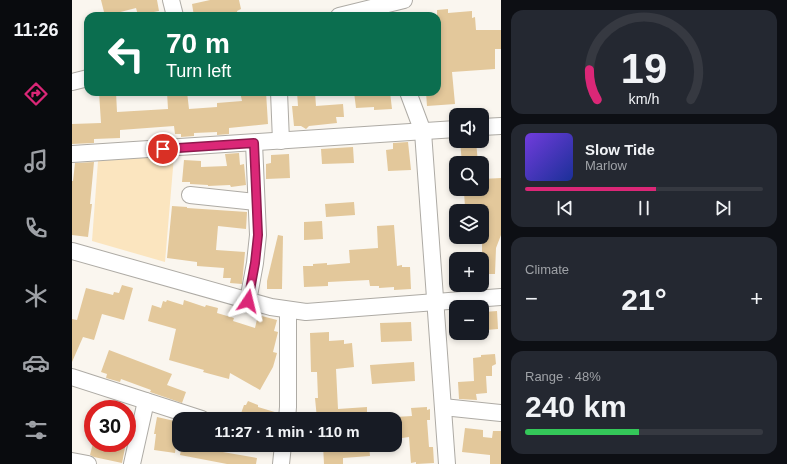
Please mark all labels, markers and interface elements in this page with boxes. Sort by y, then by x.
text: 11:26 [13,20,59,40]
icon: left [100,28,152,80]
text: 70 m [166,28,230,59]
text: 19 [621,45,667,92]
text: Turn left [166,61,231,81]
icon: directions [22,80,50,108]
text: km/h [629,91,660,107]
map controls [449,108,489,340]
button: sound [449,108,489,148]
pin [146,132,180,166]
icon: arrive [152,138,174,160]
text: Slow Tide [585,141,655,158]
icon: music [22,147,50,175]
button: search [449,156,489,196]
text: Marlow [585,158,627,173]
icon: previous [554,197,576,219]
icon: pause [633,197,655,219]
icon: next [712,197,734,219]
button: layers [449,204,489,244]
icon: phone [22,214,50,242]
button: + [449,252,489,292]
text: Climate [525,262,569,277]
position arrow [227,280,269,322]
icon: climate [22,282,50,310]
text: 21° [621,283,667,316]
text: − [525,286,538,311]
text: + [750,286,763,311]
button: − [449,300,489,340]
icon: car [22,349,50,377]
text: Range · 48% [525,369,601,384]
text: 240 km [525,390,627,423]
speed limit sign: 30 [84,400,136,452]
icon: filters [22,416,50,444]
text: 11:27 · 1 min · 110 m [214,423,360,440]

